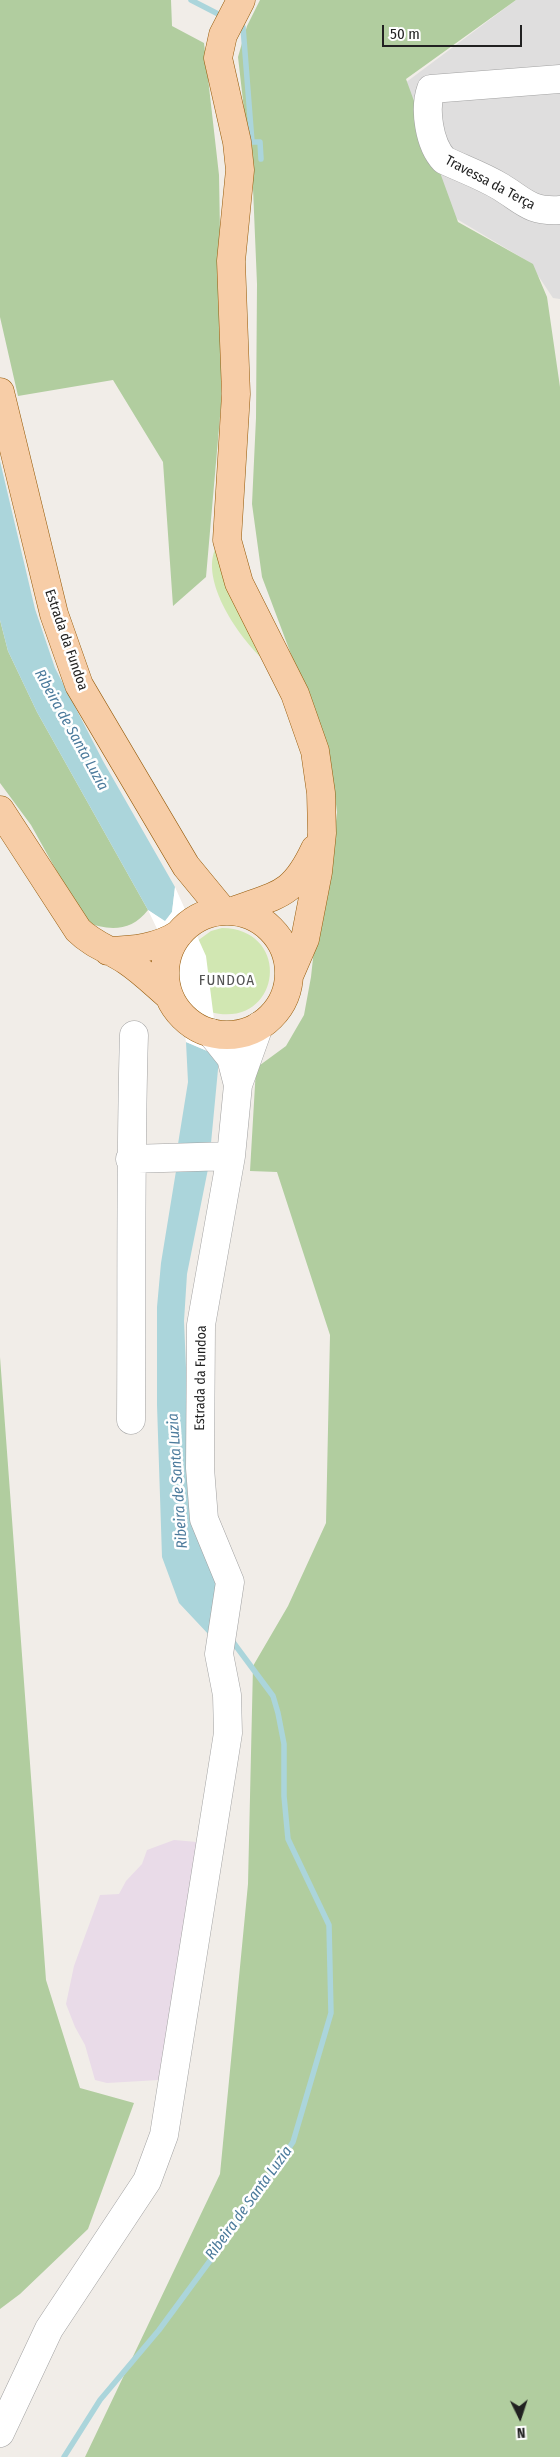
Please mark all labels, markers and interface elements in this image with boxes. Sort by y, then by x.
scale bar [385,15,525,47]
text: 50 m [390,25,420,43]
street label: Travessa da Terça [442,152,538,214]
street label: Estrada da Fundoa [41,587,91,693]
water label: Ribeira de Santa Luzia [30,666,112,794]
district label: FUNDOA [198,972,256,990]
street label: Estrada da Fundoa [192,1325,210,1431]
water label: Ribeira de Santa Luzia [164,1413,192,1549]
water label: Ribeira de Santa Luzia [202,2143,296,2263]
north arrow [495,2392,545,2442]
text: N [516,2424,526,2441]

